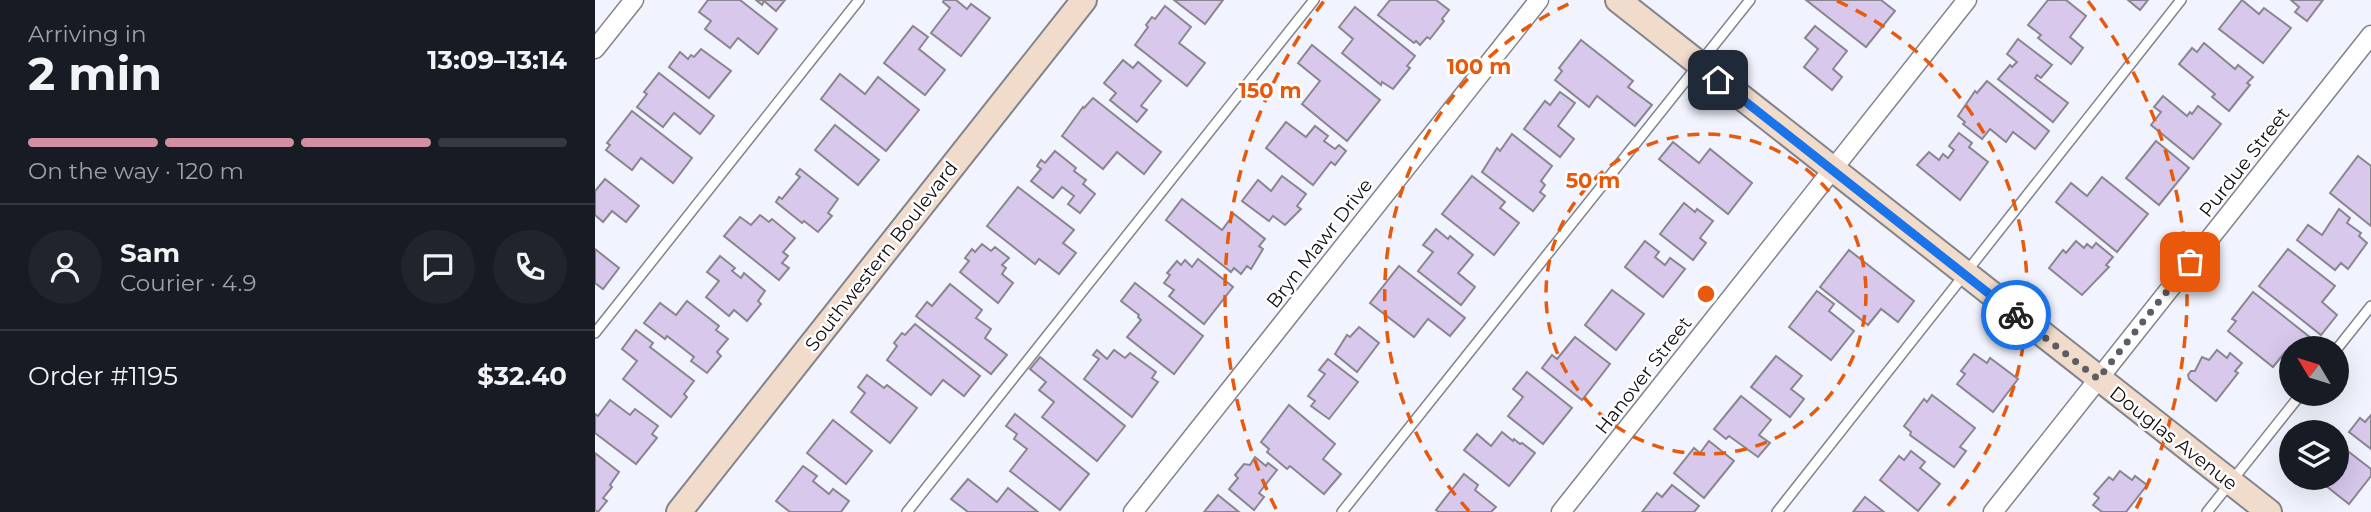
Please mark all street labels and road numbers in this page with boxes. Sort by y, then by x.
street label: Purdue Street [2194,102,2295,222]
street label: Southwestern Boulevard [800,157,963,356]
street label: Bryn Mawr Drive [1262,174,1377,313]
street label: Hanover Street [1590,312,1697,439]
street label: Douglas Avenue [2105,381,2242,495]

